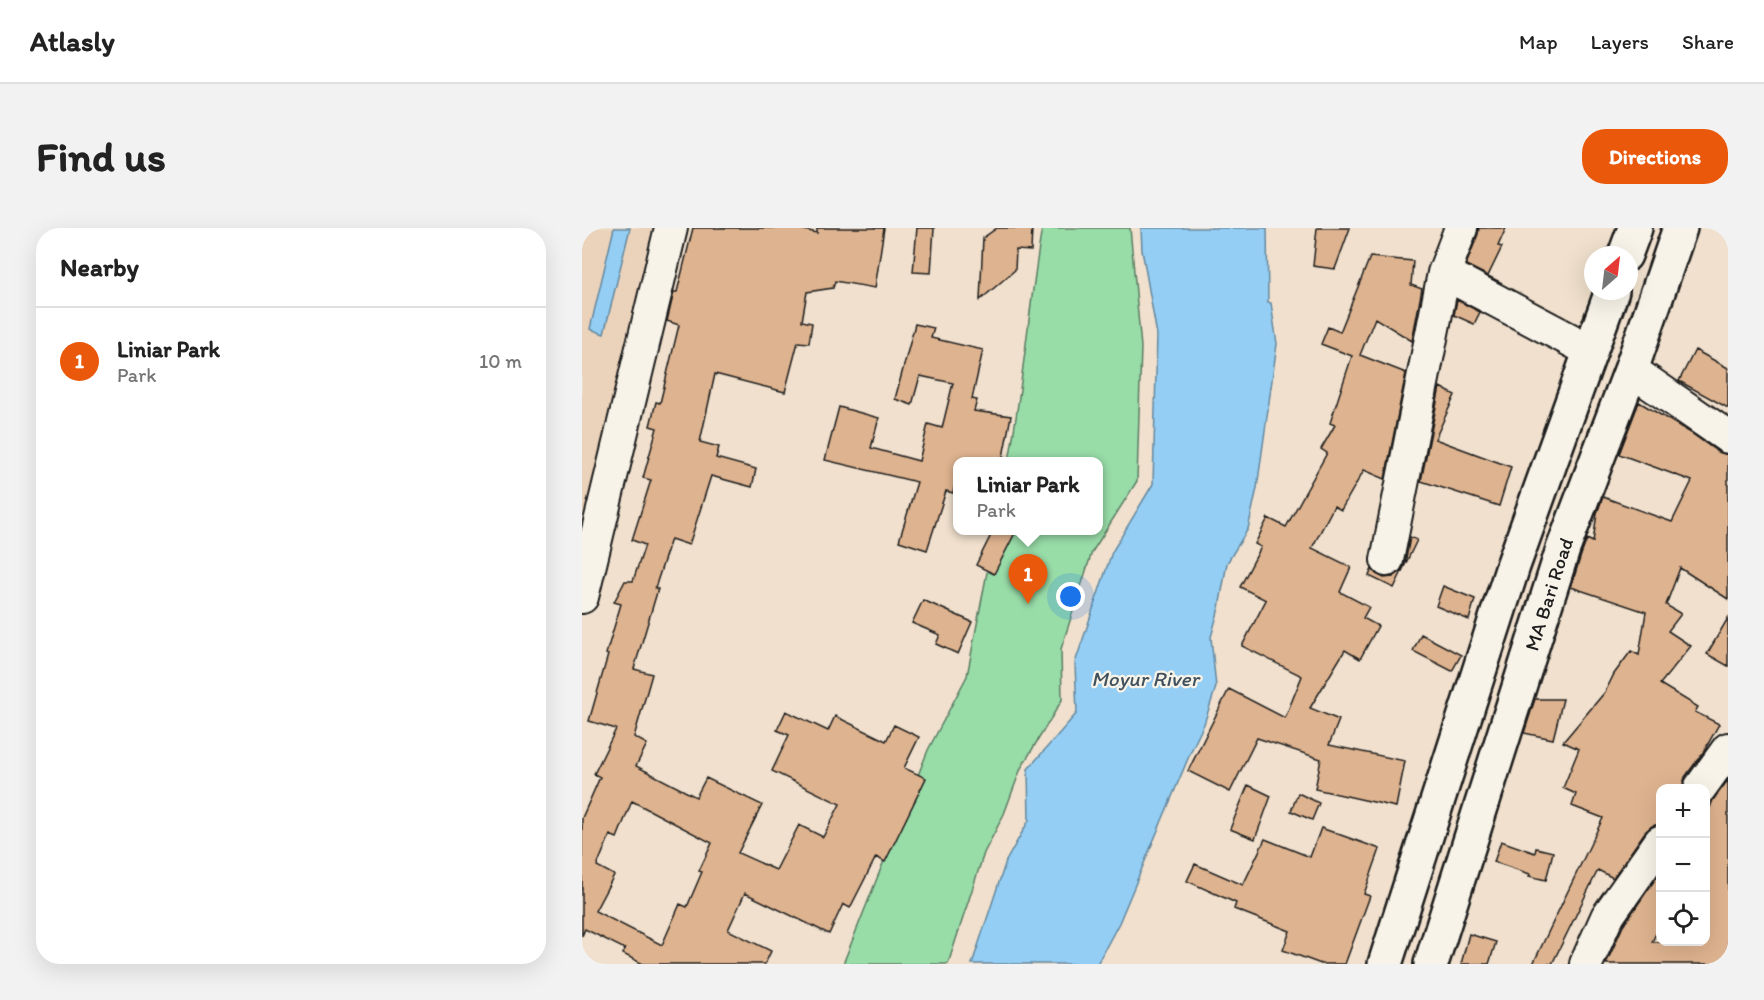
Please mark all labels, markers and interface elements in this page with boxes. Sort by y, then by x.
text: Atlasly [30,24,115,58]
text: Map [1519,29,1558,54]
text: Layers [1591,29,1649,54]
text: Share [1682,29,1734,54]
button: Directions [1582,129,1728,184]
text: Find us [36,131,166,182]
north arrow [1584,246,1638,300]
text: Nearby [60,251,139,283]
text: Liniar Park [117,336,220,363]
text: 1 [75,349,84,373]
text: 10 m [479,349,522,373]
text: Park [117,363,156,387]
popup [953,457,1103,535]
text: Liniar Park [977,471,1079,498]
text: Park [977,498,1016,522]
street label: MA Bari Road [1519,534,1578,654]
pin: 1 [1008,554,1048,604]
your location [1056,582,1085,611]
water label: Moyur River [1091,666,1201,691]
map controls [1656,784,1710,946]
button: + [1656,784,1710,838]
button: − [1656,838,1710,892]
button: locate [1656,892,1710,946]

